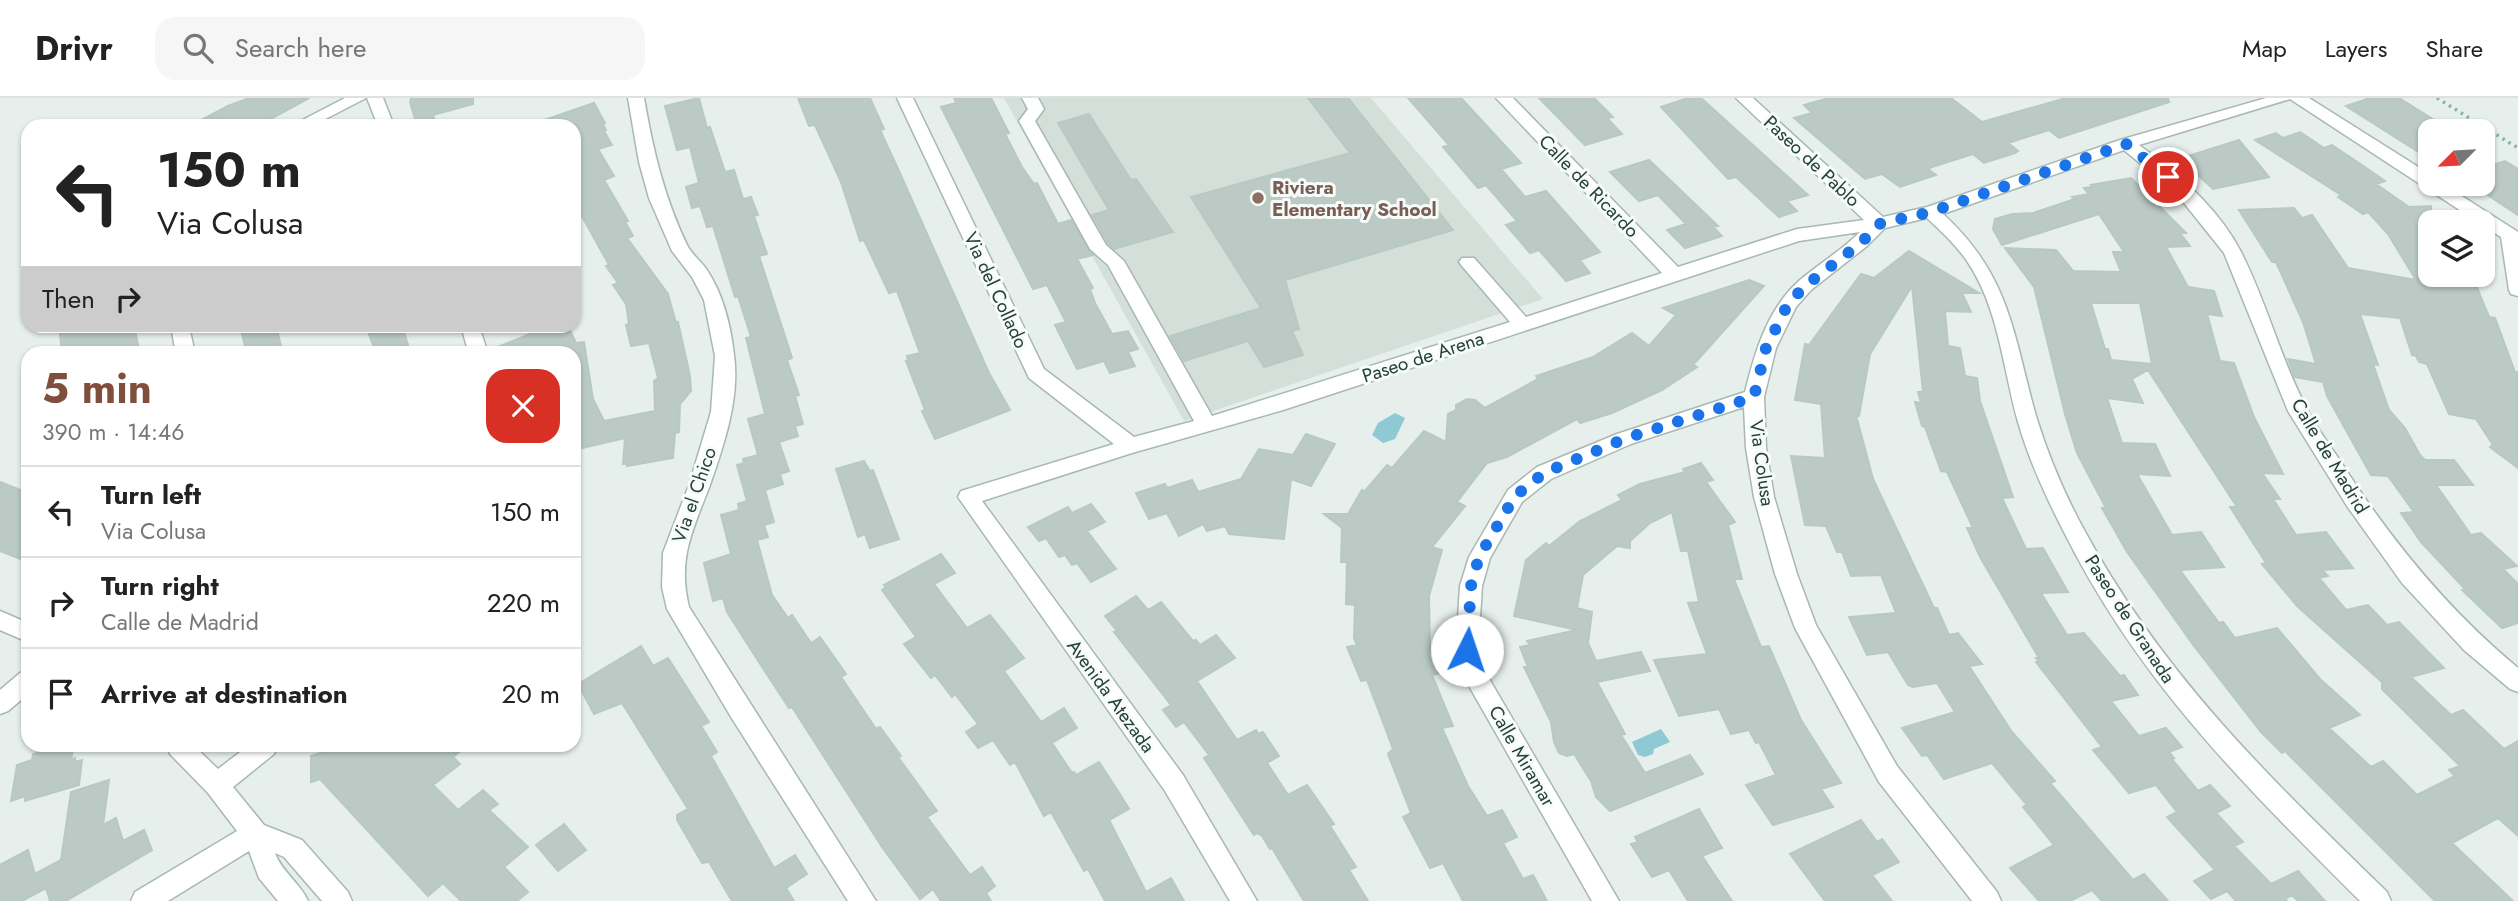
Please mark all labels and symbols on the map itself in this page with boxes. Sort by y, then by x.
street label: Paseo de Pablo [1758,109,1866,213]
north arrow [2418,119,2496,196]
street label: Calle de Ricardo [1533,128,1645,244]
pin [2138,147,2198,207]
place label: Riviera Elementary School [1272,174,1437,223]
marker: Riviera Elementary School [1250,190,1266,206]
street label: Via del Collado [957,227,1035,353]
street label: Paseo de Arena [1359,325,1487,389]
street label: Calle de Madrid [2285,393,2375,519]
street label: Via Colusa [1743,418,1781,508]
street label: Via el Chico [665,444,723,546]
street label: Paseo de Granada [2078,549,2182,689]
position arrow [1430,613,1504,687]
street label: Avenida Atezada [1061,634,1161,758]
street label: Calle Miramar [1482,700,1562,812]

